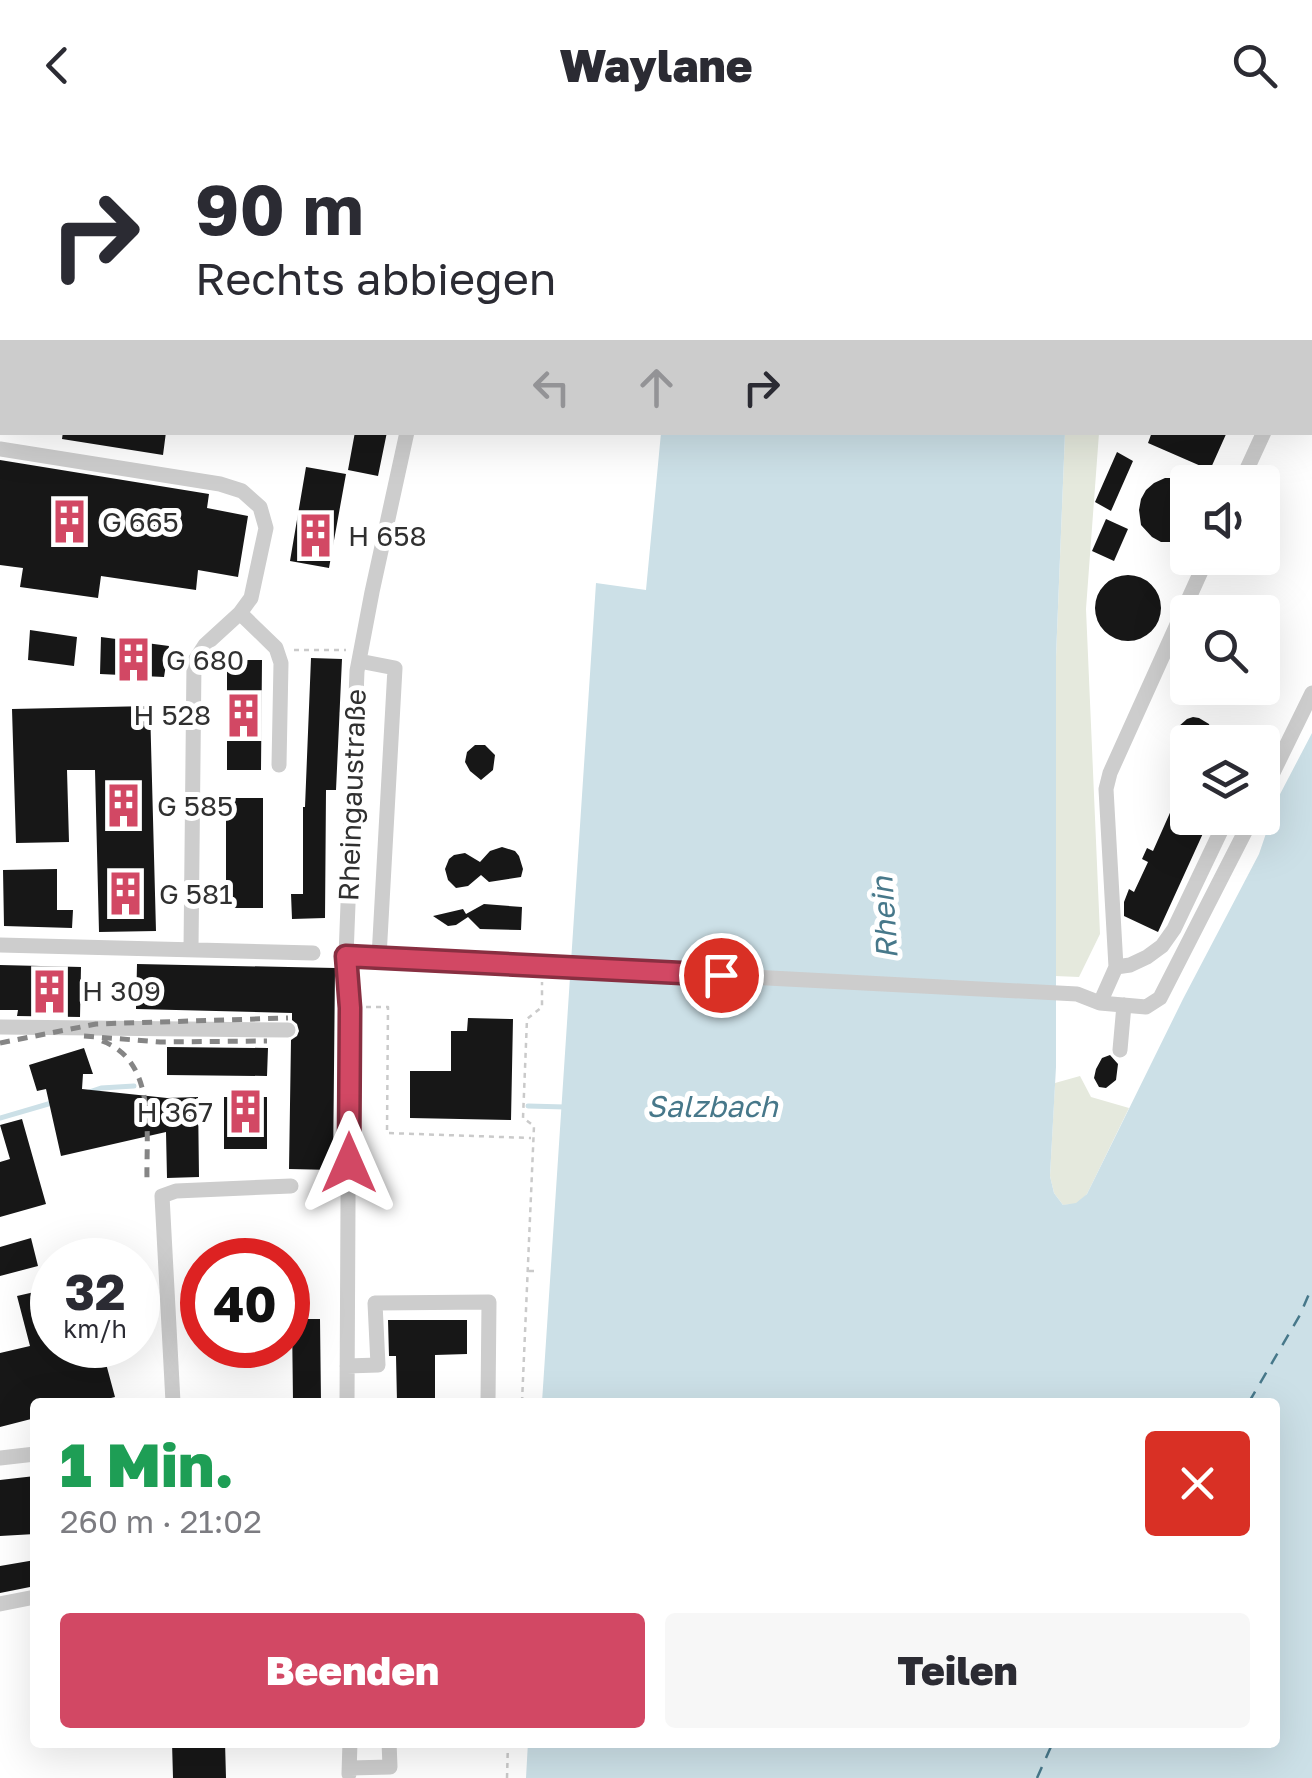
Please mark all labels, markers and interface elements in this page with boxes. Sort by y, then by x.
icon: back [30,38,85,93]
text: Waylane [559,38,753,92]
icon: search [1227,38,1282,93]
text: 90 m [195,166,364,250]
icon: right [30,170,160,300]
text: Rechts abbiegen [195,251,557,305]
icon: left [524,360,579,415]
icon: ahead [629,360,684,415]
icon: right [734,360,789,415]
map controls [1170,465,1280,835]
button: sound [1170,465,1280,575]
building icon: G 665 [45,498,93,546]
place label: G 665 [102,505,179,538]
building icon: H 658 [291,512,339,560]
place label: H 658 [348,519,427,552]
button: search [1170,595,1280,705]
building icon: G 680 [109,636,157,684]
place label: G 680 [166,643,244,676]
street label: Rheingaustraße [331,688,372,902]
building icon: H 528 [220,691,268,739]
place label: H 528 [133,698,211,731]
button: layers [1170,725,1280,835]
building icon: G 585 [100,782,148,830]
place label: G 585 [157,789,233,822]
building icon: G 581 [102,870,150,918]
water label: Rhein [863,874,905,961]
place label: G 581 [159,877,233,910]
pin [679,933,764,1018]
icon: arrive [694,948,749,1003]
building icon: H 309 [25,967,73,1015]
place label: H 309 [82,974,161,1007]
building icon: H 367 [222,1088,270,1136]
water label: Salzbach [646,1088,779,1124]
place label: H 367 [137,1095,213,1128]
position arrow [297,1111,401,1215]
speed limit sign: 40 [180,1238,310,1368]
text: 32 [64,1261,125,1321]
text: km/h [63,1313,127,1344]
text: 1 Min. [60,1428,234,1500]
button: close [1145,1431,1250,1536]
text: 260 m · 21:02 [60,1502,262,1540]
button: Beenden [60,1613,645,1728]
button: Teilen [665,1613,1250,1728]

